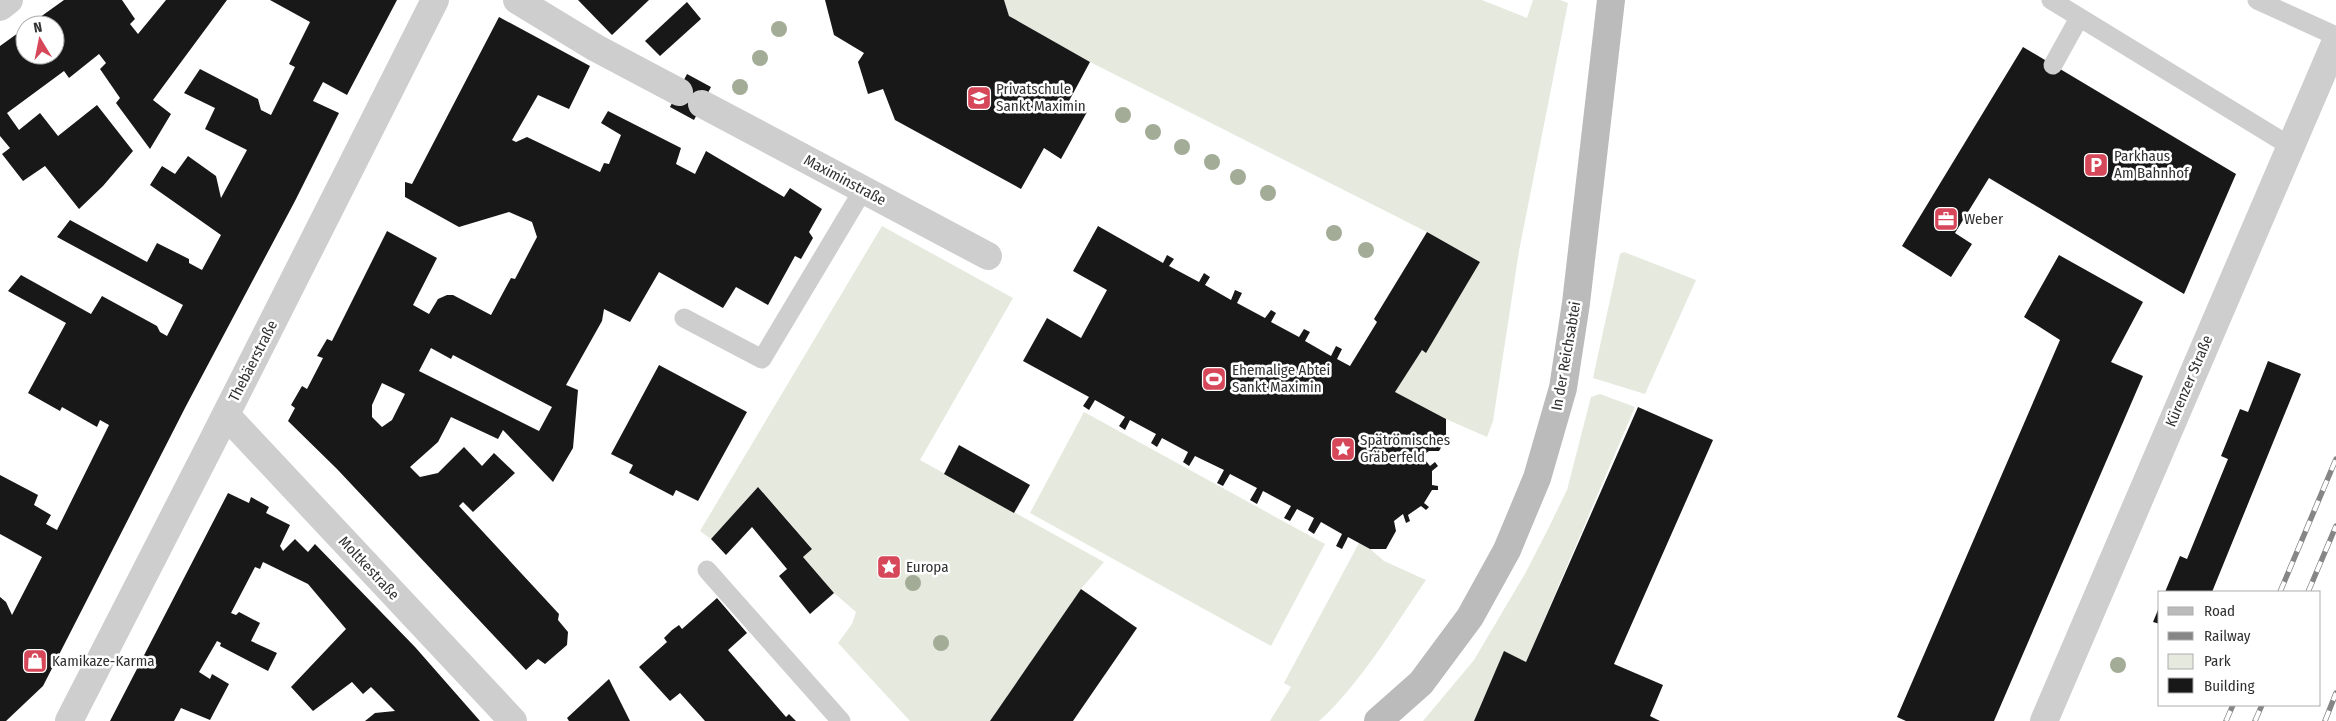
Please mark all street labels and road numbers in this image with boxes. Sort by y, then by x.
street label: Maximinstraße [801,151,889,209]
street label: In der Reichsabtei [1548,300,1584,412]
street label: Thebäerstraße [225,317,281,405]
street label: Kürenzer Straße [2162,333,2216,429]
street label: Moltkestraße [335,532,403,604]

